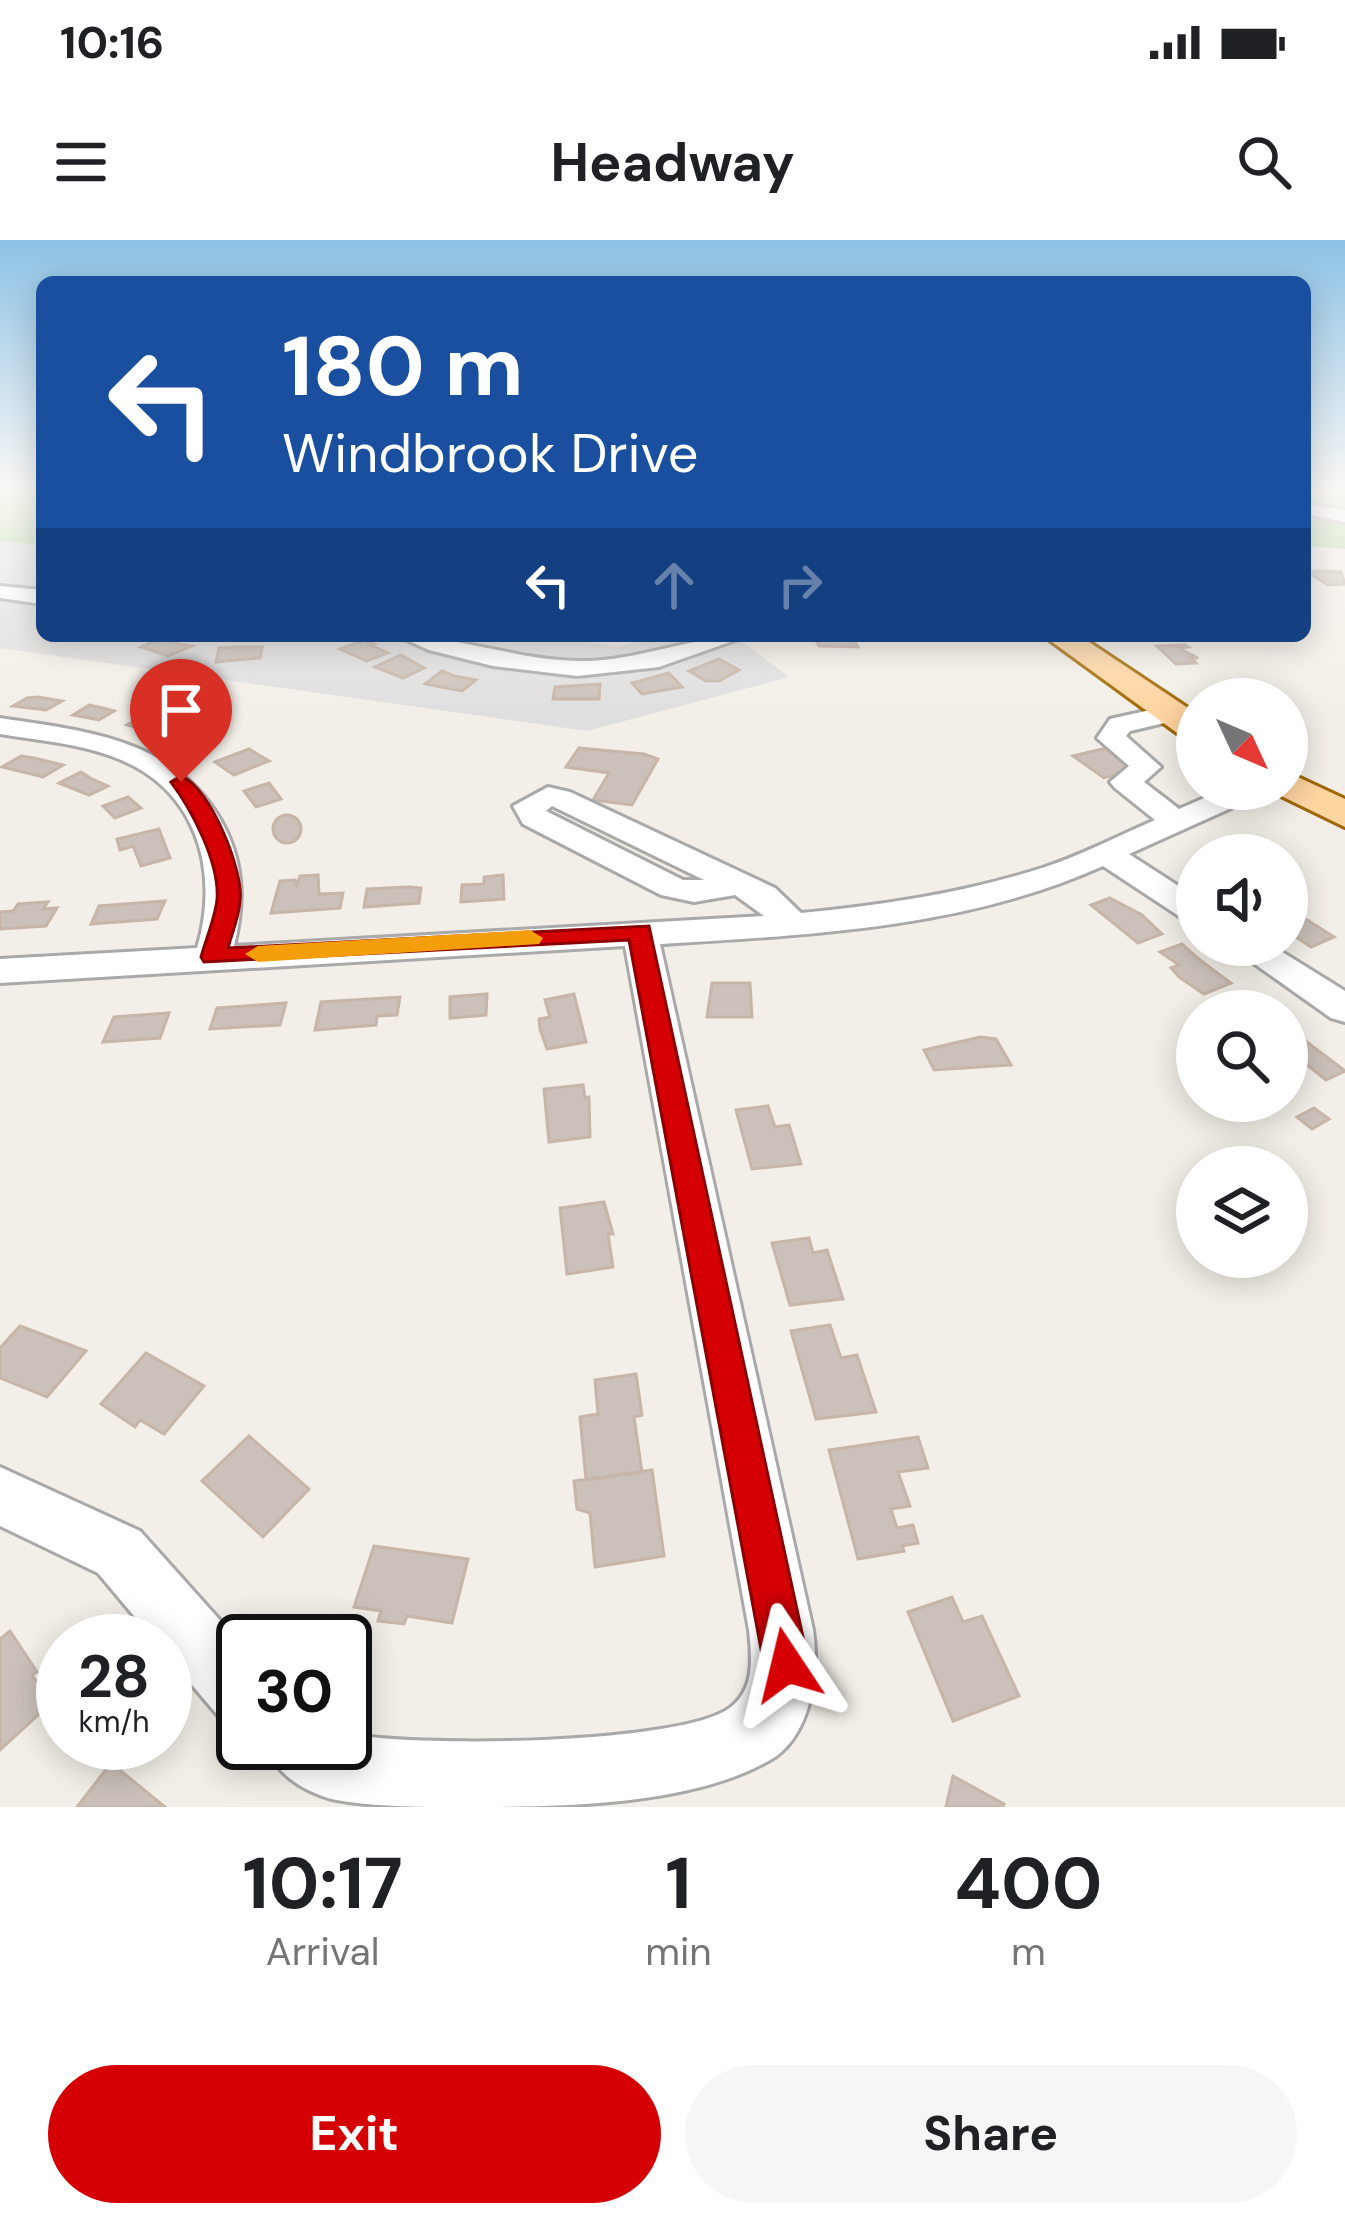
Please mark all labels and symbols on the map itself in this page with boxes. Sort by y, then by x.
pin [130,659,232,782]
north arrow [1176,678,1308,810]
position arrow [724,1602,850,1728]
speed limit sign: 30 [216,1614,372,1770]

